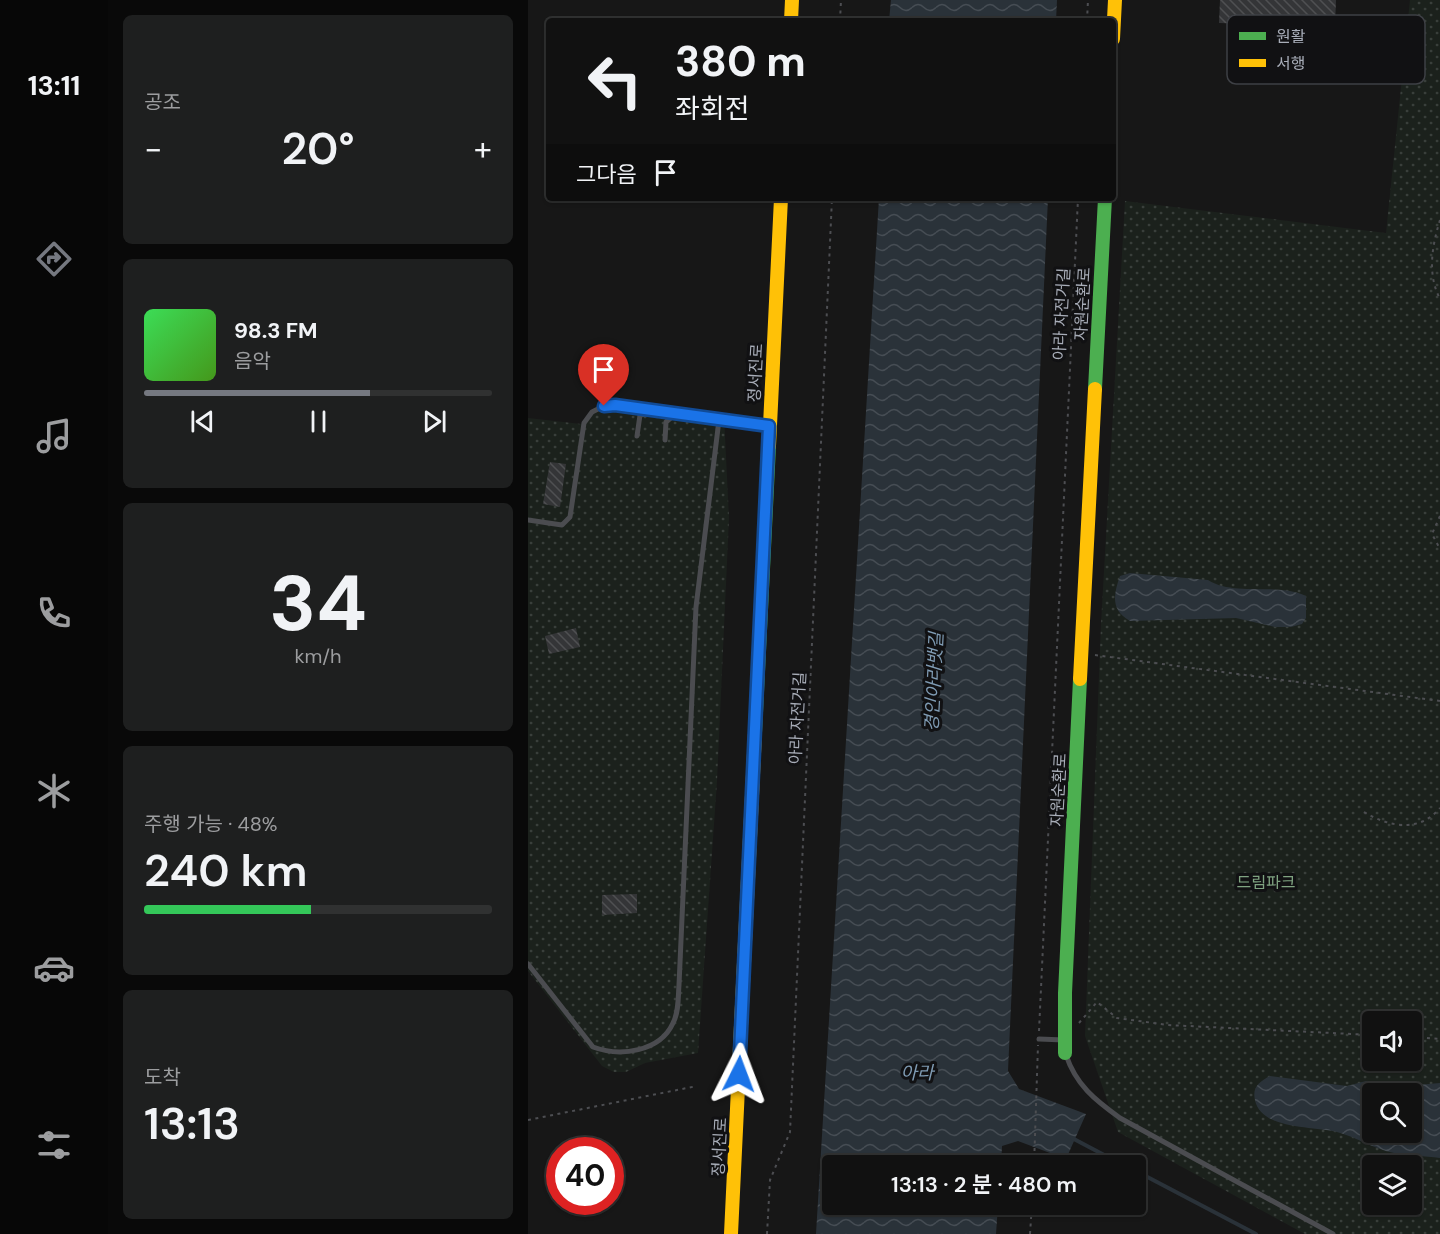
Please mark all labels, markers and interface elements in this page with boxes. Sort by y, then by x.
legend [1227,15,1425,84]
text: 원활 [1276,26,1306,47]
text: 380 m [675,34,806,89]
icon: left [576,42,654,120]
text: 서행 [1276,53,1305,74]
text: 13:11 [28,68,80,103]
text: 공조 [144,89,181,115]
text: 좌회전 [675,91,750,126]
text: 20° [281,119,355,178]
text: − [144,127,162,170]
text: + [474,127,492,170]
icon: arrive [649,156,682,189]
text: 그다음 [576,160,637,189]
icon: directions [33,238,75,280]
street label: 자원순환로 [1070,266,1095,341]
street label: 아라 자전거길 [1049,267,1074,361]
text: 98.3 FM [234,316,317,345]
street label: 정서진로 [743,343,768,403]
pin [578,344,629,406]
text: 음악 [234,348,271,374]
icon: arrive [587,353,620,386]
icon: previous [186,405,219,438]
icon: pause [302,405,335,438]
icon: next [418,405,451,438]
icon: music [33,415,75,457]
text: 34 [269,553,367,654]
icon: phone [33,592,75,634]
water label: 경인아라뱃길 [919,630,949,732]
text: km/h [294,643,342,669]
street label: 아라 자전거길 [785,671,810,765]
street label: 자원순환로 [1046,752,1071,827]
icon: climate [33,770,75,812]
text: 주행 가능 · 48% [144,811,278,837]
text: 240 km [144,841,307,900]
park label: 드림파크 [1237,872,1295,893]
icon: car [33,947,75,989]
map controls [1362,1011,1422,1215]
button: sound [1362,1011,1422,1071]
position arrow [707,1042,771,1106]
water label: 아라 [900,1061,936,1085]
text: 도착 [144,1064,181,1090]
button: search [1362,1083,1422,1143]
text: 13:13 [144,1094,240,1153]
street label: 정서진로 [707,1117,732,1177]
icon: filters [33,1124,75,1166]
speed limit sign: 40 [546,1137,624,1215]
button: layers [1362,1155,1422,1215]
text: 13:13 · 2 분 · 480 m [891,1170,1077,1199]

